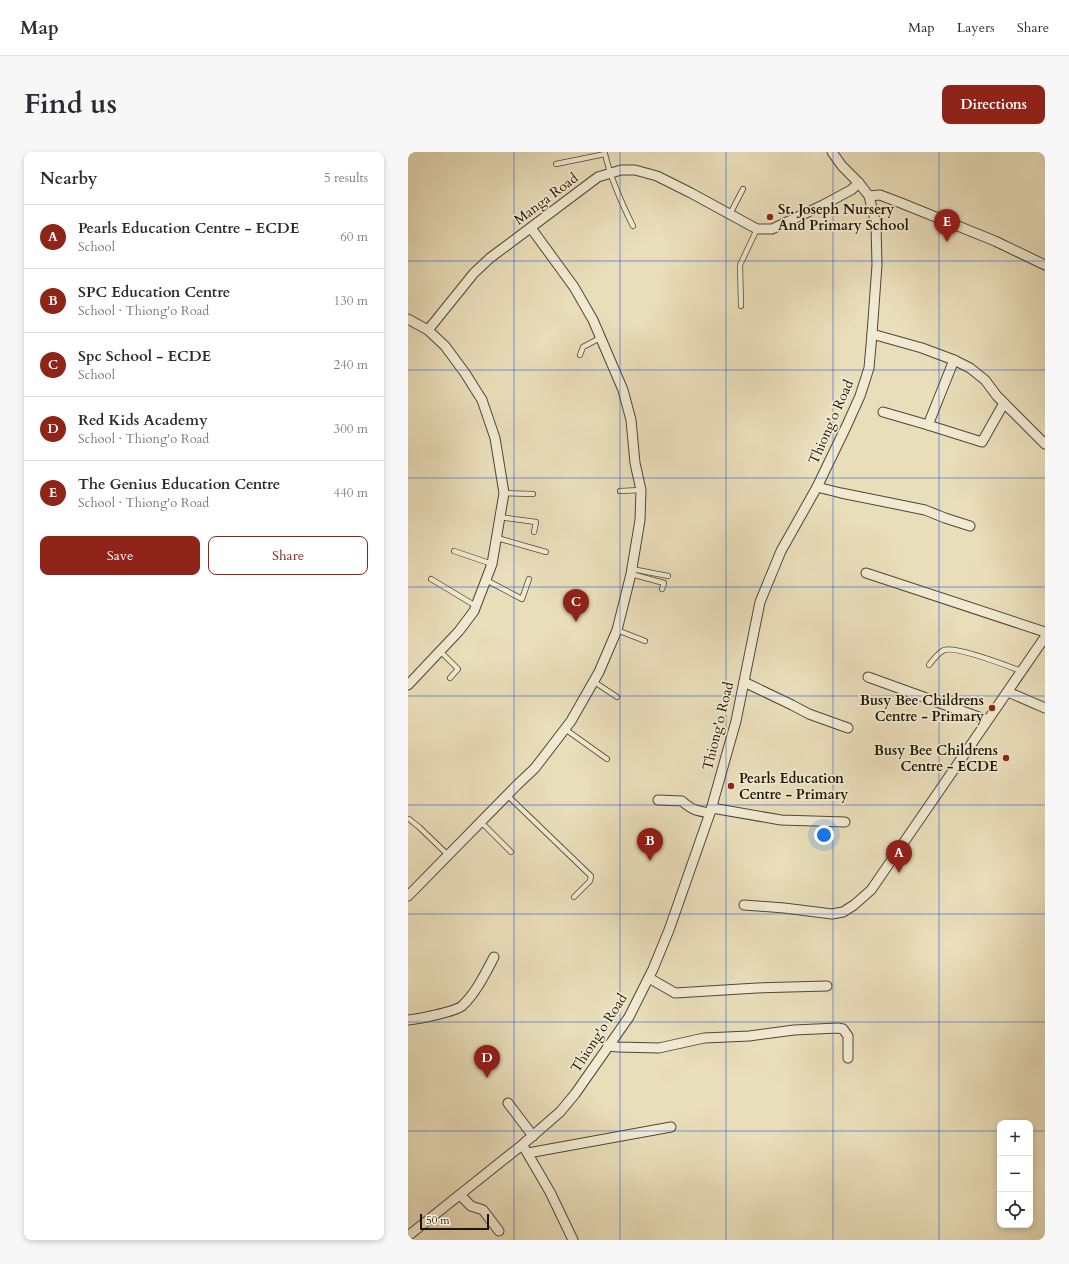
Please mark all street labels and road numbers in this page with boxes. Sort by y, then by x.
street label: Manga Road [510,168,582,229]
street label: Thiong'o Road [804,376,858,467]
street label: Thiong'o Road [698,679,738,772]
street label: Thiong'o Road [566,989,632,1076]

